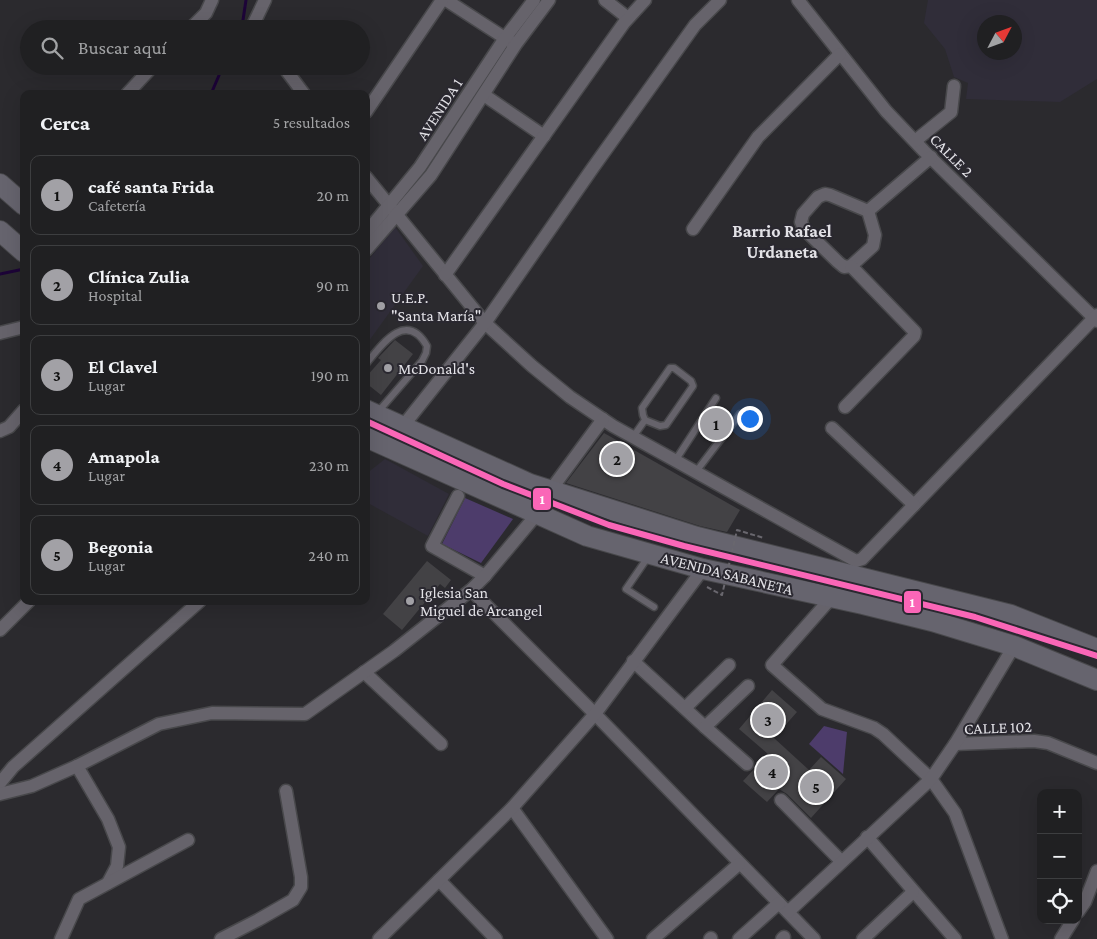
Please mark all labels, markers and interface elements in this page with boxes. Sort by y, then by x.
north arrow [977,15,1022,60]
search box [20,20,370,75]
icon: search [38,34,66,62]
text: Buscar aquí [78,37,167,58]
street label: AVENIDA 1 [413,75,466,143]
text: Cerca [40,111,90,135]
text: 5 resultados [273,114,350,131]
street label: CALLE 2 [927,130,977,181]
text: café santa Frida [88,176,214,197]
text: 1 [54,187,60,204]
text: 20 m [316,187,349,204]
text: Cafetería [88,197,146,214]
district label: Barrio Rafael Urdaneta [732,221,832,262]
text: Clínica Zulia [88,266,190,287]
text: 2 [53,277,61,294]
text: 90 m [316,277,349,294]
text: Hospital [88,287,142,304]
place label: U.E.P. "Santa María" [391,289,481,324]
marker: U.E.P. "Santa María" [375,300,387,312]
text: El Clavel [88,356,158,377]
place label: McDonald's [398,360,475,377]
marker: McDonald's [382,362,394,374]
text: 3 [53,367,61,384]
text: 190 m [311,367,349,384]
text: Lugar [88,377,125,394]
pin: 1 [700,405,732,443]
your location [737,406,763,432]
pin: 2 [601,440,633,478]
text: Amapola [88,446,160,467]
text: 4 [53,457,61,474]
text: 230 m [309,457,349,474]
text: Lugar [88,467,125,484]
line badge: 1 [532,487,552,511]
text: 1 [539,491,545,507]
text: Begonia [88,536,153,557]
text: 5 [53,547,61,564]
text: 240 m [308,547,349,564]
street label: AVENIDA SABANETA [659,549,796,598]
text: Lugar [88,557,125,574]
place label: Iglesia San Miguel de Arcangel [420,584,542,620]
line badge: 1 [903,590,922,614]
text: 1 [909,594,915,610]
marker: Iglesia San Miguel de Arcangel [404,595,416,607]
pin: 3 [752,701,784,739]
street label: CALLE 102 [964,718,1033,737]
pin: 4 [756,753,788,791]
pin: 5 [800,768,832,806]
map controls [1037,789,1082,924]
button: + [1037,789,1082,834]
button: − [1037,834,1082,879]
button: locate [1037,879,1082,924]

